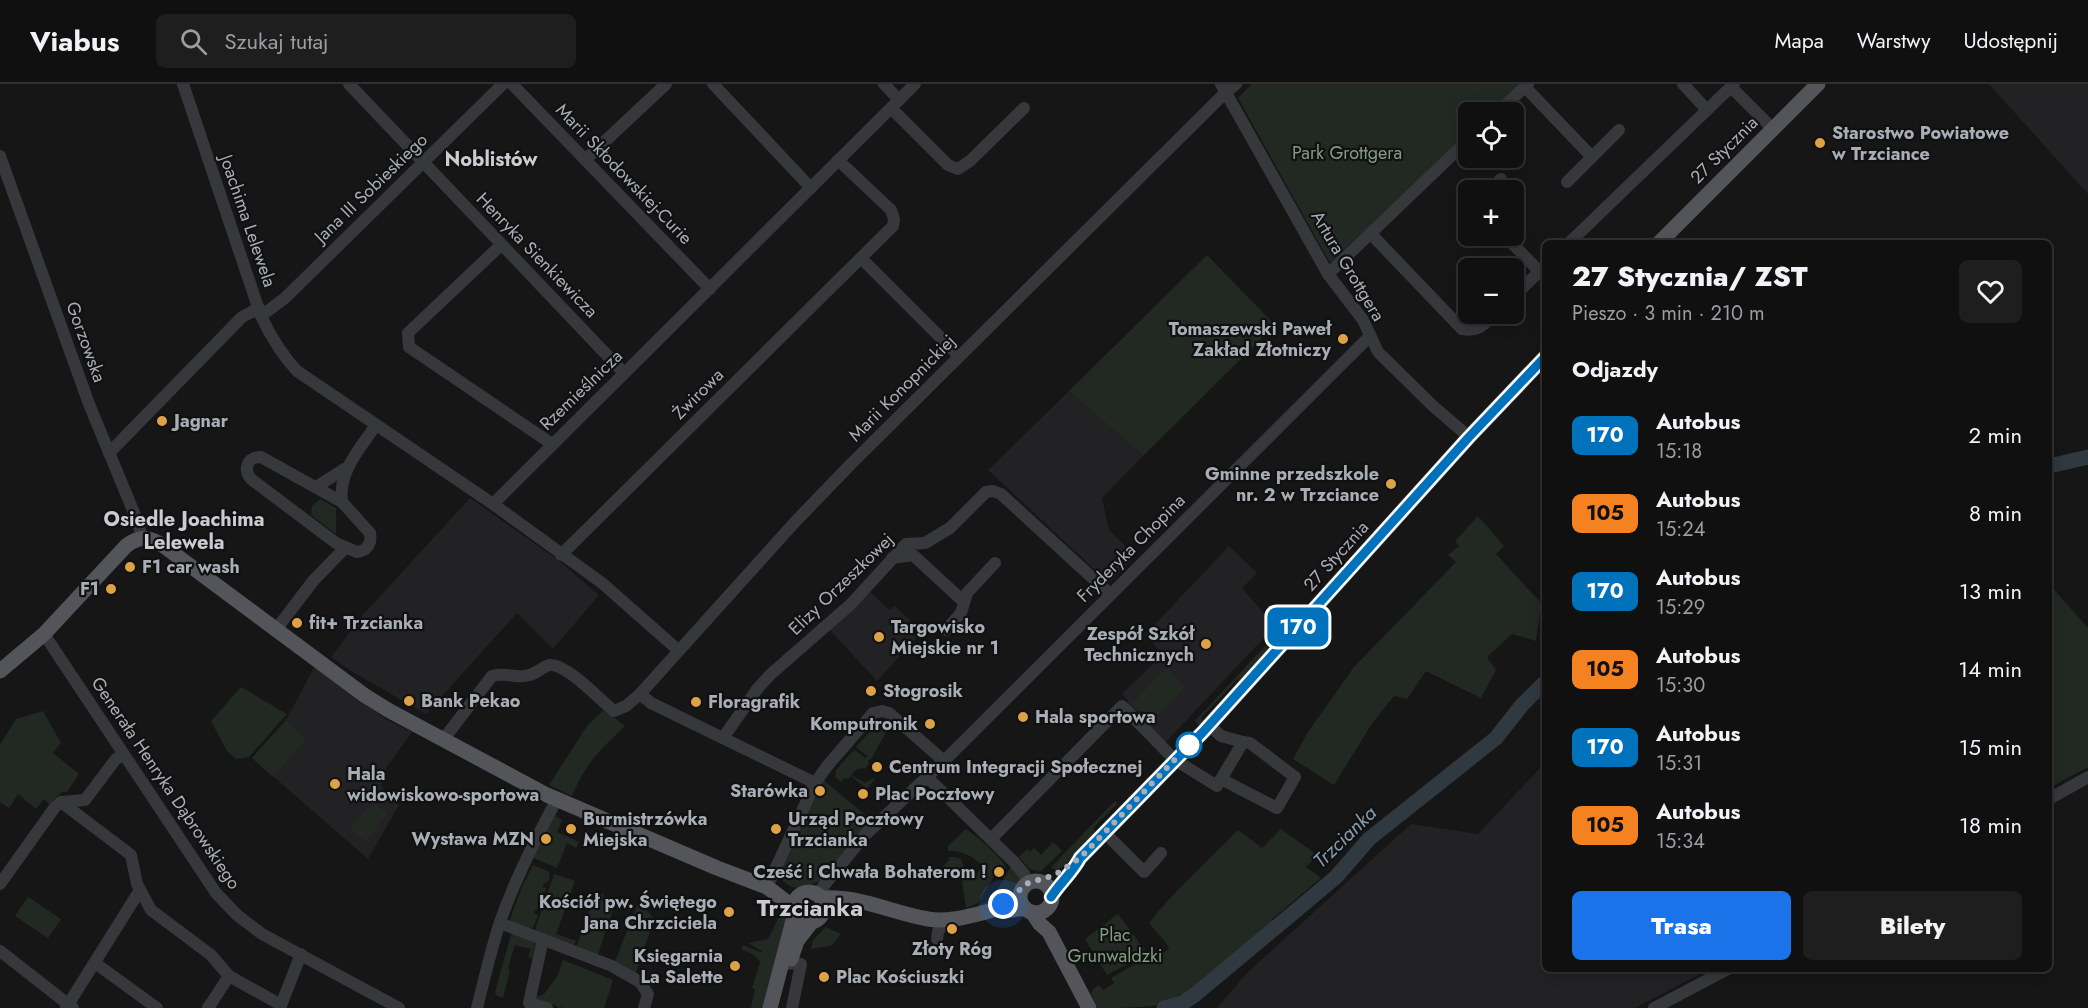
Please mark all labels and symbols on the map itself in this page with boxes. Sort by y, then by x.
street label: Marii Skłodowskiej-Curie [550,98,698,250]
street label: 27 Stycznia [1684,110,1764,190]
place label: Starostwo Powiatowe w Trzciance [1831,120,2009,167]
street label: Jana III Sobieskiego [307,127,433,250]
marker: Starostwo Powiatowe w Trzciance [1813,136,1827,150]
park label: Park Grottgera [1292,140,1402,166]
district label: Noblistów [444,145,538,174]
street label: Joachima Lelewela [213,150,283,291]
street label: Henryka Sienkiewicza [470,186,604,324]
street label: Artura Grottgera [1305,206,1391,326]
street label: Gorzowska [59,298,113,386]
place label: Tomaszewski Paweł Zakład Złotniczy [1169,316,1332,363]
street label: Marii Konopnickiej [843,329,961,447]
marker: Tomaszewski Paweł Zakład Złotniczy [1336,332,1350,346]
street label: Rzemieślnicza [534,344,628,436]
street label: Żwirowa [667,363,729,425]
place label: Jagnar [171,408,229,434]
marker: Jagnar [155,414,169,428]
place label: Gminne przedszkole nr. 2 w Trzciance [1205,461,1379,508]
marker: Gminne przedszkole nr. 2 w Trzciance [1384,477,1398,491]
street label: Fryderyka Chopina [1071,488,1191,608]
district label: Osiedle Joachima Lelewela [104,505,264,557]
street label: 27 Stycznia [1297,515,1375,597]
street label: Elizy Orzeszkowej [783,527,899,641]
place label: F1 car wash [142,554,240,580]
marker: F1 car wash [123,560,137,574]
place label: F1 [80,576,99,602]
marker: F1 [104,582,118,596]
line badge: 170 [1264,608,1332,646]
place label: fit+ Trzcianka [309,610,423,636]
place label: Targowisko Miejskie nr 1 [891,614,999,661]
marker: fit+ Trzcianka [290,616,304,630]
place label: Zespół Szkół Technicznych [1084,621,1195,668]
marker: Targowisko Miejskie nr 1 [872,630,886,644]
marker: Zespół Szkół Technicznych [1199,637,1213,651]
street label: Generała Henryka Dąbrowskiego [85,672,247,895]
place label: Stogrosik [883,678,963,704]
marker: Stogrosik [864,684,878,698]
place label: Bank Pekao [421,688,521,714]
place label: Floragrafik [708,689,801,715]
marker: Bank Pekao [402,694,416,708]
marker: Floragrafik [689,695,703,709]
place label: Hala sportowa [1035,704,1156,730]
marker: Hala sportowa [1016,710,1030,724]
place label: Komputronik [810,711,919,737]
marker: Komputronik [923,717,937,731]
unlabelled marker [1176,732,1202,758]
place label: Centrum Integracji Społecznej [889,754,1142,780]
marker: Centrum Integracji Społecznej [870,760,884,774]
place label: Hala widowiskowo-sportowa [346,761,539,808]
marker: Hala widowiskowo-sportowa [328,777,342,791]
place label: Starówka [730,778,808,804]
place label: Plac Pocztowy [875,781,995,807]
marker: Starówka [813,784,827,798]
marker: Plac Pocztowy [856,787,870,801]
water label: Trzcianka [1307,799,1383,875]
place label: Burmistrzówka Miejska [583,806,708,853]
place label: Urząd Pocztowy Trzcianka [788,806,924,853]
marker: Burmistrzówka Miejska [564,822,578,836]
marker: Urząd Pocztowy Trzcianka [769,822,783,836]
place label: Wystawa MZN [412,826,534,852]
marker: Wystawa MZN [539,832,553,846]
place label: Cześć i Chwała Bohaterom ! [753,859,987,885]
marker: Cześć i Chwała Bohaterom ! [992,865,1006,879]
place label: Kościół pw. Świętego Jana Chrzciciela [539,889,717,936]
your location [988,889,1018,919]
district label: Trzcianka [757,890,863,925]
marker: Kościół pw. Świętego Jana Chrzciciela [722,905,736,919]
marker: Złoty Róg [945,922,959,936]
park label: Plac Grunwaldzki [1067,922,1163,969]
place label: Złoty Róg [912,936,992,962]
place label: Księgarnia La Salette [634,943,723,990]
marker: Księgarnia La Salette [728,959,742,973]
place label: Plac Kościuszki [836,964,964,990]
marker: Plac Kościuszki [817,970,831,984]

